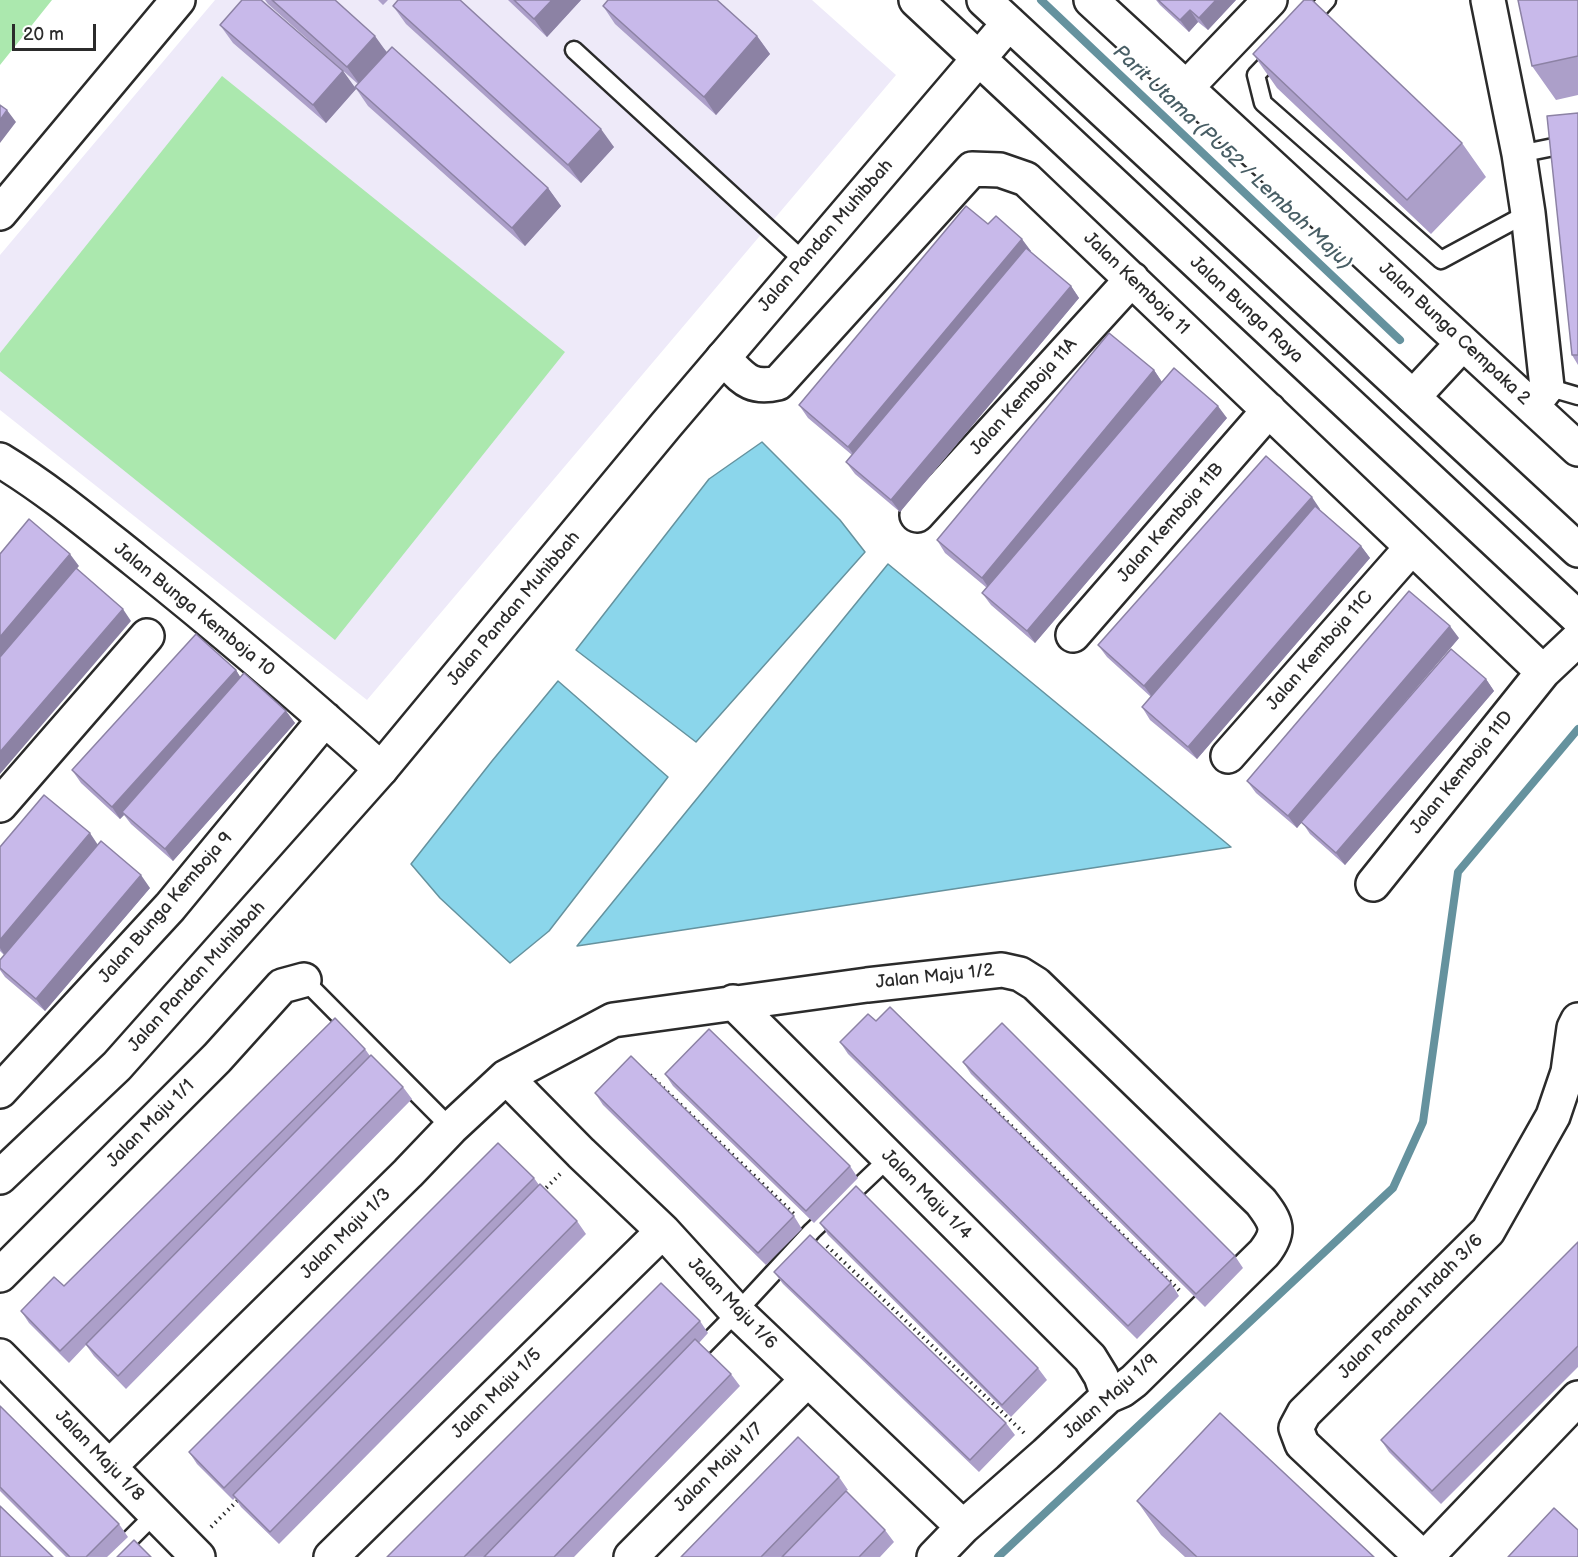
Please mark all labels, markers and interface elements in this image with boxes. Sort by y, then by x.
scale bar [15,12,99,50]
text: 20 m [23,24,64,45]
water label: Parit Utama (PU52 / Lembah Maju) [1107,41,1357,275]
street label: Jalan Pandan Muhibbah [754,155,898,317]
street label: Jalan Kemboja 11 [1079,228,1193,340]
street label: Jalan Bunga Raya [1185,252,1307,368]
street label: Jalan Bunga Cempaka 2 [1374,258,1534,410]
street label: Jalan Kemboja 11A [966,334,1082,460]
street label: Jalan Kemboja 11B [1113,459,1229,587]
street label: Jalan Pandan Muhibbah [443,527,585,691]
street label: Jalan Bunga Kemboja 10 [109,539,279,681]
street label: Jalan Kemboja 11C [1262,587,1378,715]
street label: Jalan Kemboja 11D [1406,707,1518,839]
street label: Jalan Bunga Kemboja 9 [94,828,238,988]
street label: Jalan Pandan Muhibbah [124,897,270,1057]
street label: Jalan Maju 1/2 [875,960,995,994]
street label: Jalan Maju 1/1 [103,1076,199,1172]
street label: Jalan Maju 1/4 [876,1145,976,1245]
street label: Jalan Maju 1/3 [296,1184,396,1284]
street label: Jalan Pandan Indah 3/6 [1334,1230,1488,1384]
street label: Jalan Maju 1/6 [683,1254,781,1354]
street label: Jalan Maju 1/5 [447,1344,547,1444]
street label: Jalan Maju 1/9 [1059,1350,1163,1444]
street label: Jalan Maju 1/8 [50,1406,148,1506]
street label: Jalan Maju 1/7 [670,1419,768,1517]

